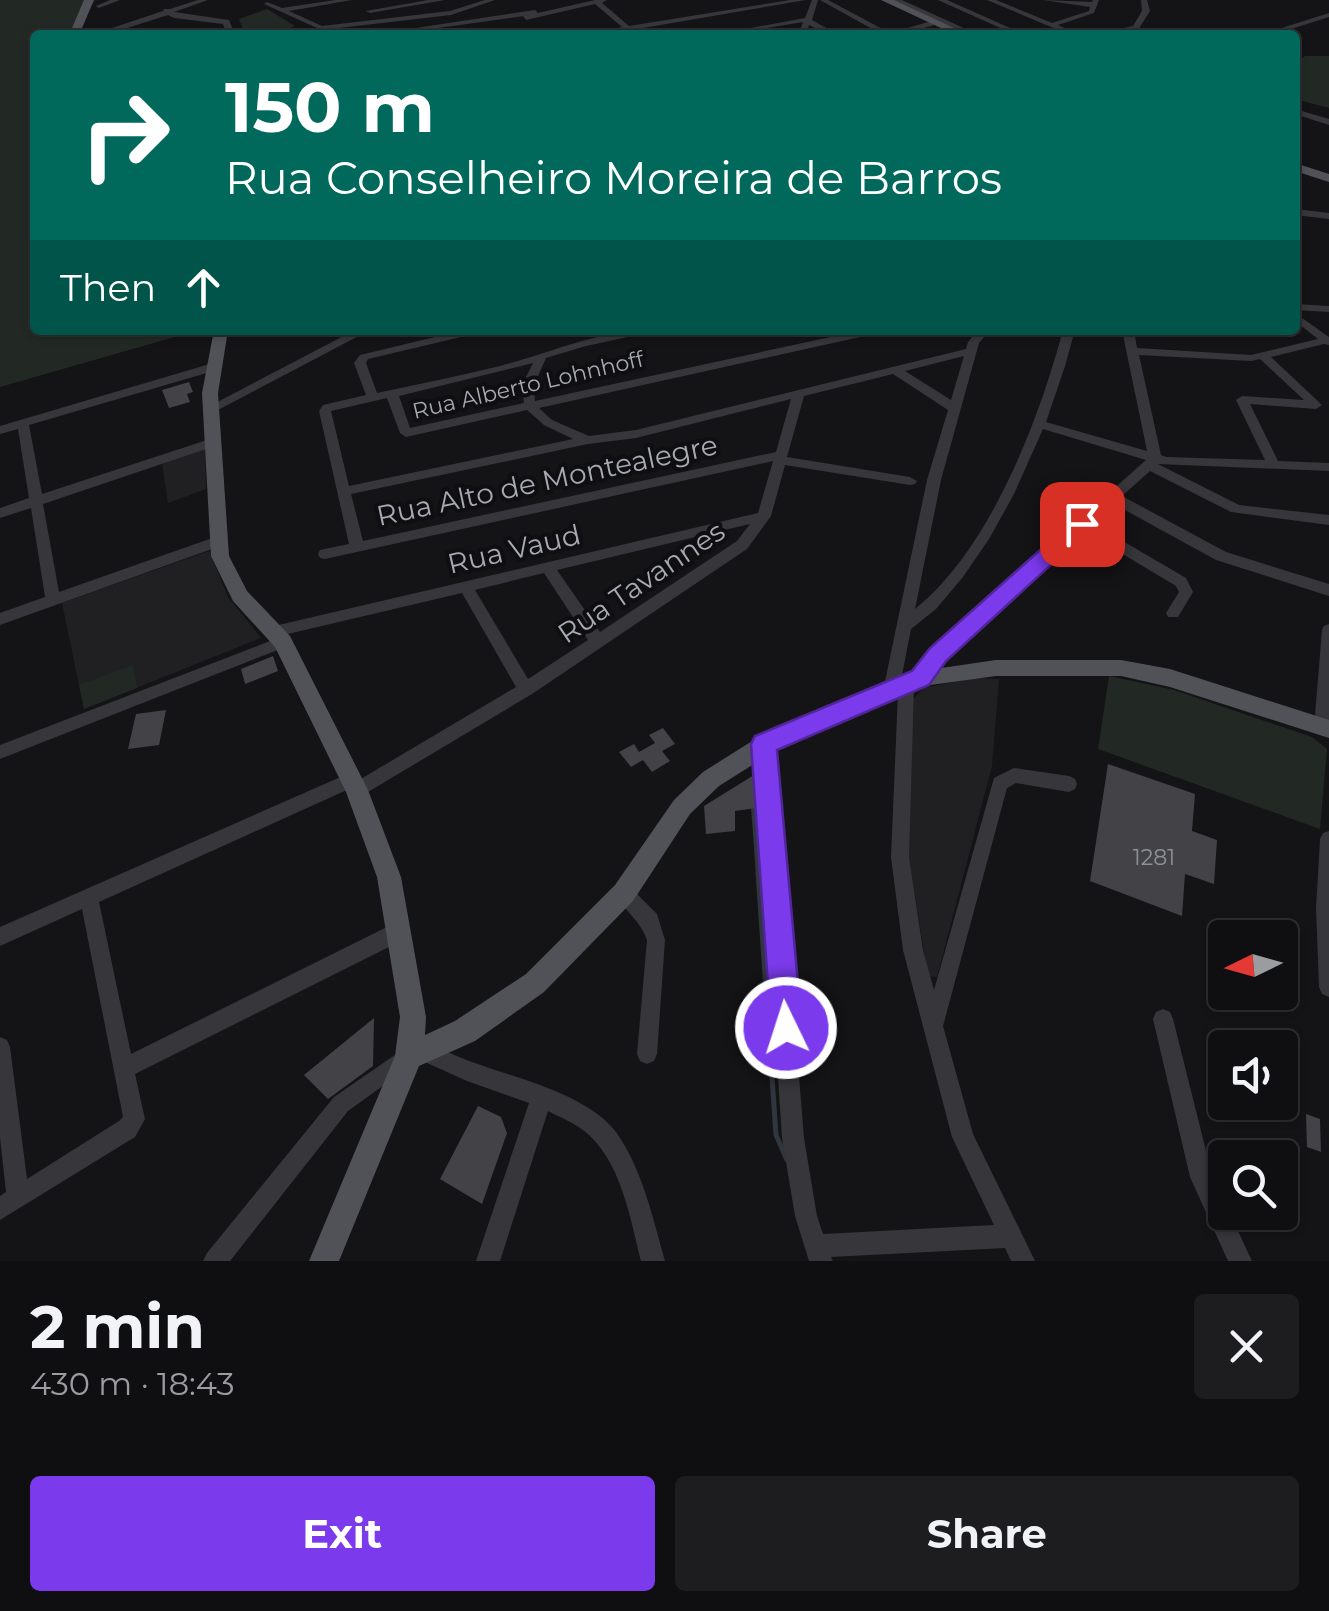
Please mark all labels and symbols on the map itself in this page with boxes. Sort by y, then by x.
street label: Rua Alberto Lohnhoff [410,345,648,425]
street label: Rua Alto de Montealegre [373,427,721,533]
pin [1040,482,1125,567]
street label: Rua Tavannes [551,514,731,650]
street label: Rua Vaud [444,517,584,581]
house number: 1281 [1133,844,1175,871]
north arrow [1208,920,1298,1010]
position arrow [734,976,838,1080]

